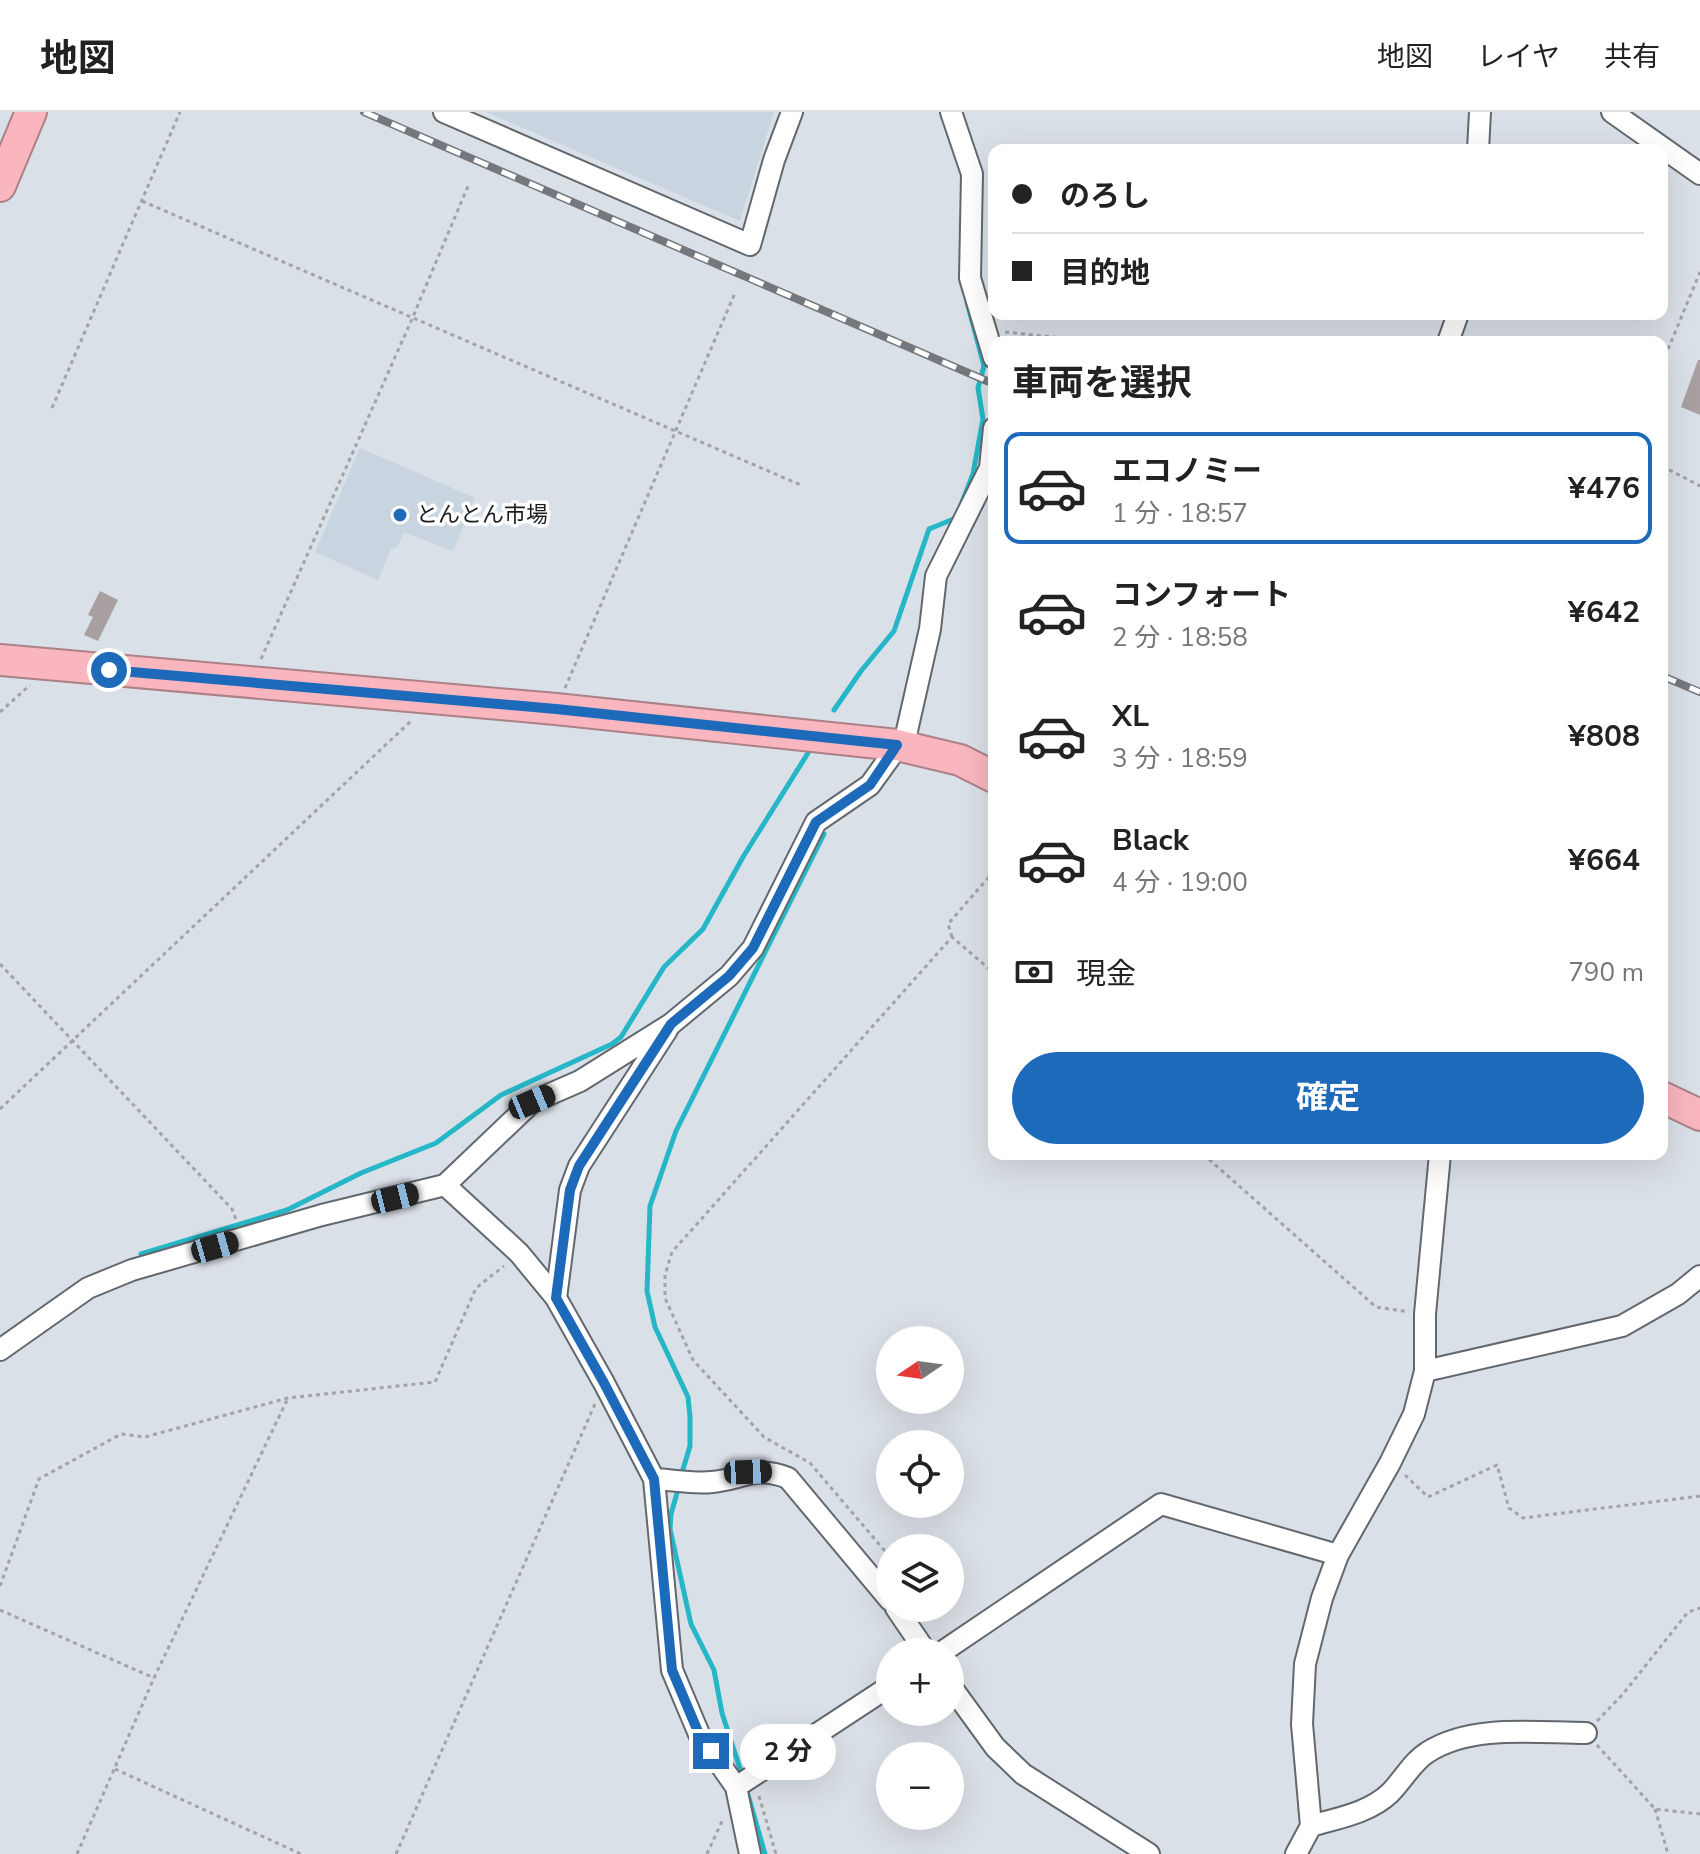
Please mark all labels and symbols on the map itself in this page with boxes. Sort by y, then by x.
place label: とんとん市場 [416,500,548,530]
marker: とんとん市場 [391,506,409,524]
route start [91,652,127,688]
car [505,1082,559,1122]
car [369,1181,421,1215]
car [189,1229,241,1265]
north arrow [876,1326,964,1414]
car [724,1459,772,1485]
callout: 2 分 [739,1723,835,1779]
route end [693,1733,729,1769]

